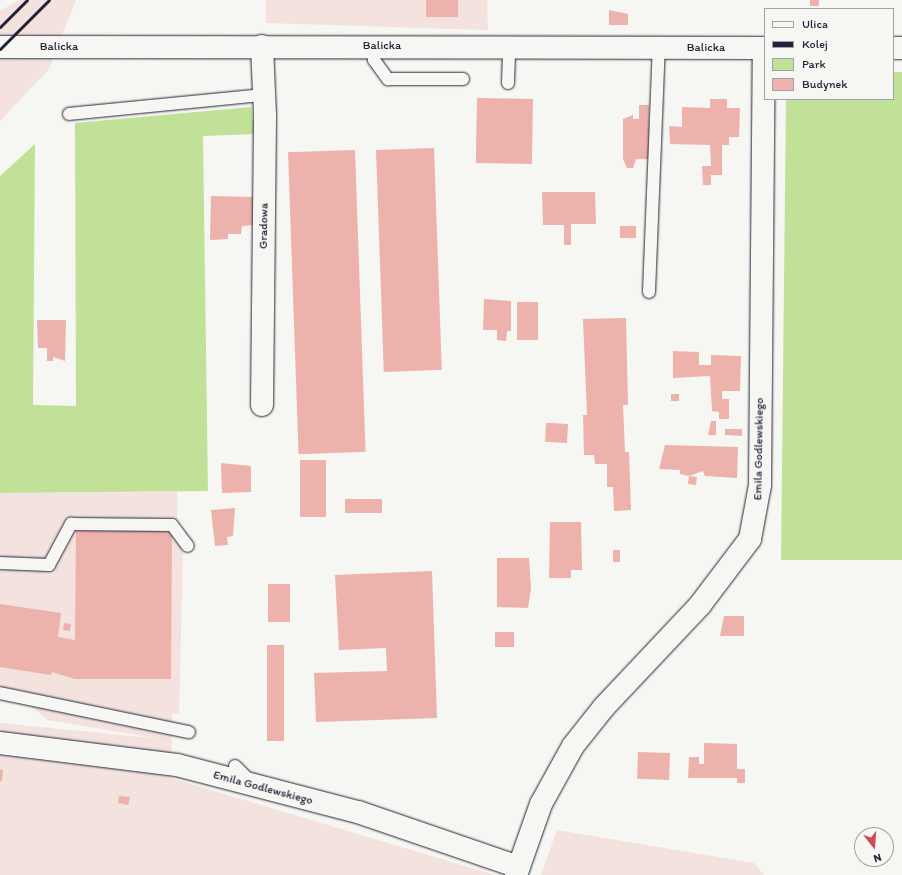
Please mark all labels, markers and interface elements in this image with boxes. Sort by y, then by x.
legend [764,8,894,100]
text: Ulica [802,17,828,31]
text: Kolej [802,37,828,51]
street label: Balicka [363,39,401,53]
street label: Balicka [40,40,78,54]
street label: Balicka [687,41,725,55]
text: Park [802,57,826,71]
text: Budynek [802,77,847,91]
street label: Gradowa [256,203,272,249]
street label: Emila Godlewskiego [751,398,767,500]
street label: Emila Godlewskiego [212,768,314,808]
north arrow [854,827,894,867]
text: N [872,851,883,865]

